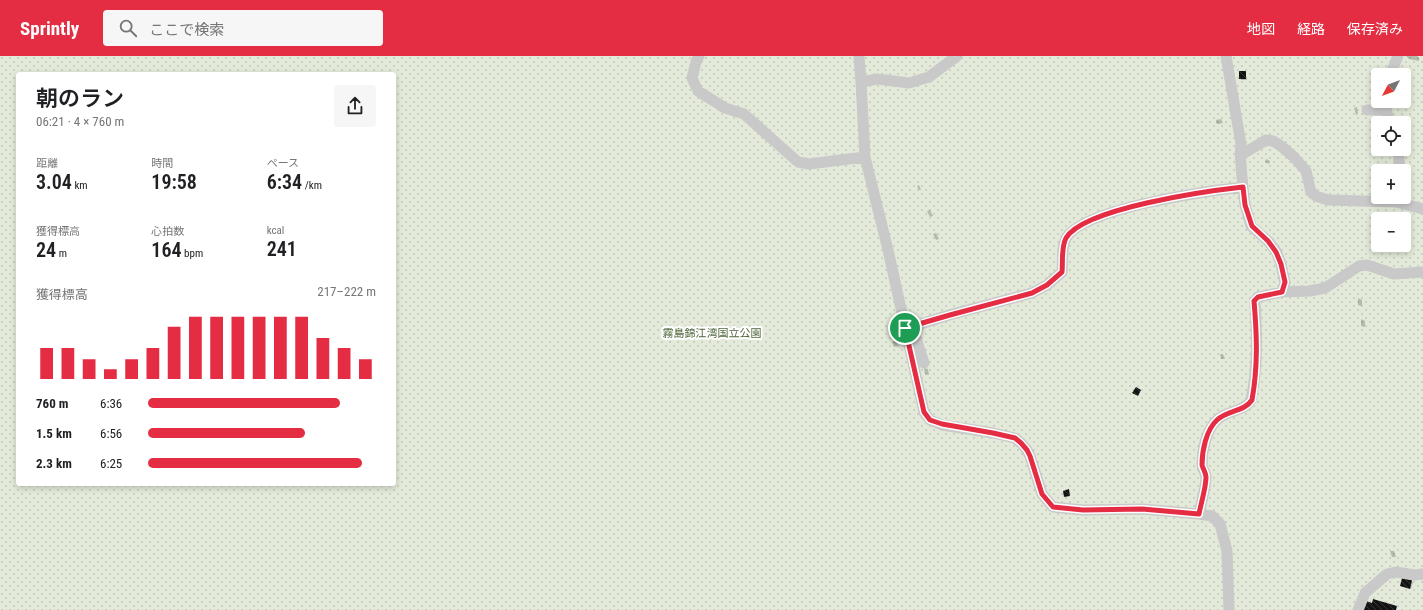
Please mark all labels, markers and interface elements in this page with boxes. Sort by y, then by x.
search box [103,10,383,46]
text: Sprintly [20,17,79,40]
icon: search [117,17,139,39]
text: ここで検索 [149,21,224,39]
text: 地図 [1247,21,1275,37]
text: 経路 [1297,21,1325,37]
text: 保存済み [1347,21,1403,37]
north arrow [1371,68,1411,108]
map controls [1371,68,1411,252]
button: share [334,85,376,127]
text: 朝のラン [36,86,124,111]
text: 06:21 · 4 × 760 m [36,114,124,129]
button: locate [1371,116,1411,156]
text: 距離 [36,157,58,170]
text: 時間 [151,157,173,170]
text: ペース [267,157,299,170]
button: + [1371,164,1411,204]
text: 3.04 [36,170,72,194]
text: 19:58 [151,170,197,194]
text: 6:34 [267,170,302,194]
text: km [72,179,88,192]
text: /km [302,179,322,192]
button: − [1371,212,1411,252]
text: kcal [267,224,284,237]
text: 獲得標高 [36,225,80,238]
text: 心拍数 [151,225,184,238]
text: 241 [267,237,297,261]
text: 24 [36,238,56,262]
text: 164 [151,238,182,262]
text: m [56,247,67,260]
text: bpm [182,247,203,260]
text: 217–222 m [317,284,376,299]
text: 獲得標高 [36,287,88,302]
pin [888,311,922,345]
icon: arrive [894,317,916,339]
park label: 霧島錦江湾国立公園 [663,327,762,340]
text: 760 m [36,396,68,411]
text: 6:36 [100,396,122,411]
text: 1.5 km [36,426,72,441]
text: 6:56 [100,426,122,441]
text: 2.3 km [36,456,72,471]
text: 6:25 [100,456,122,471]

